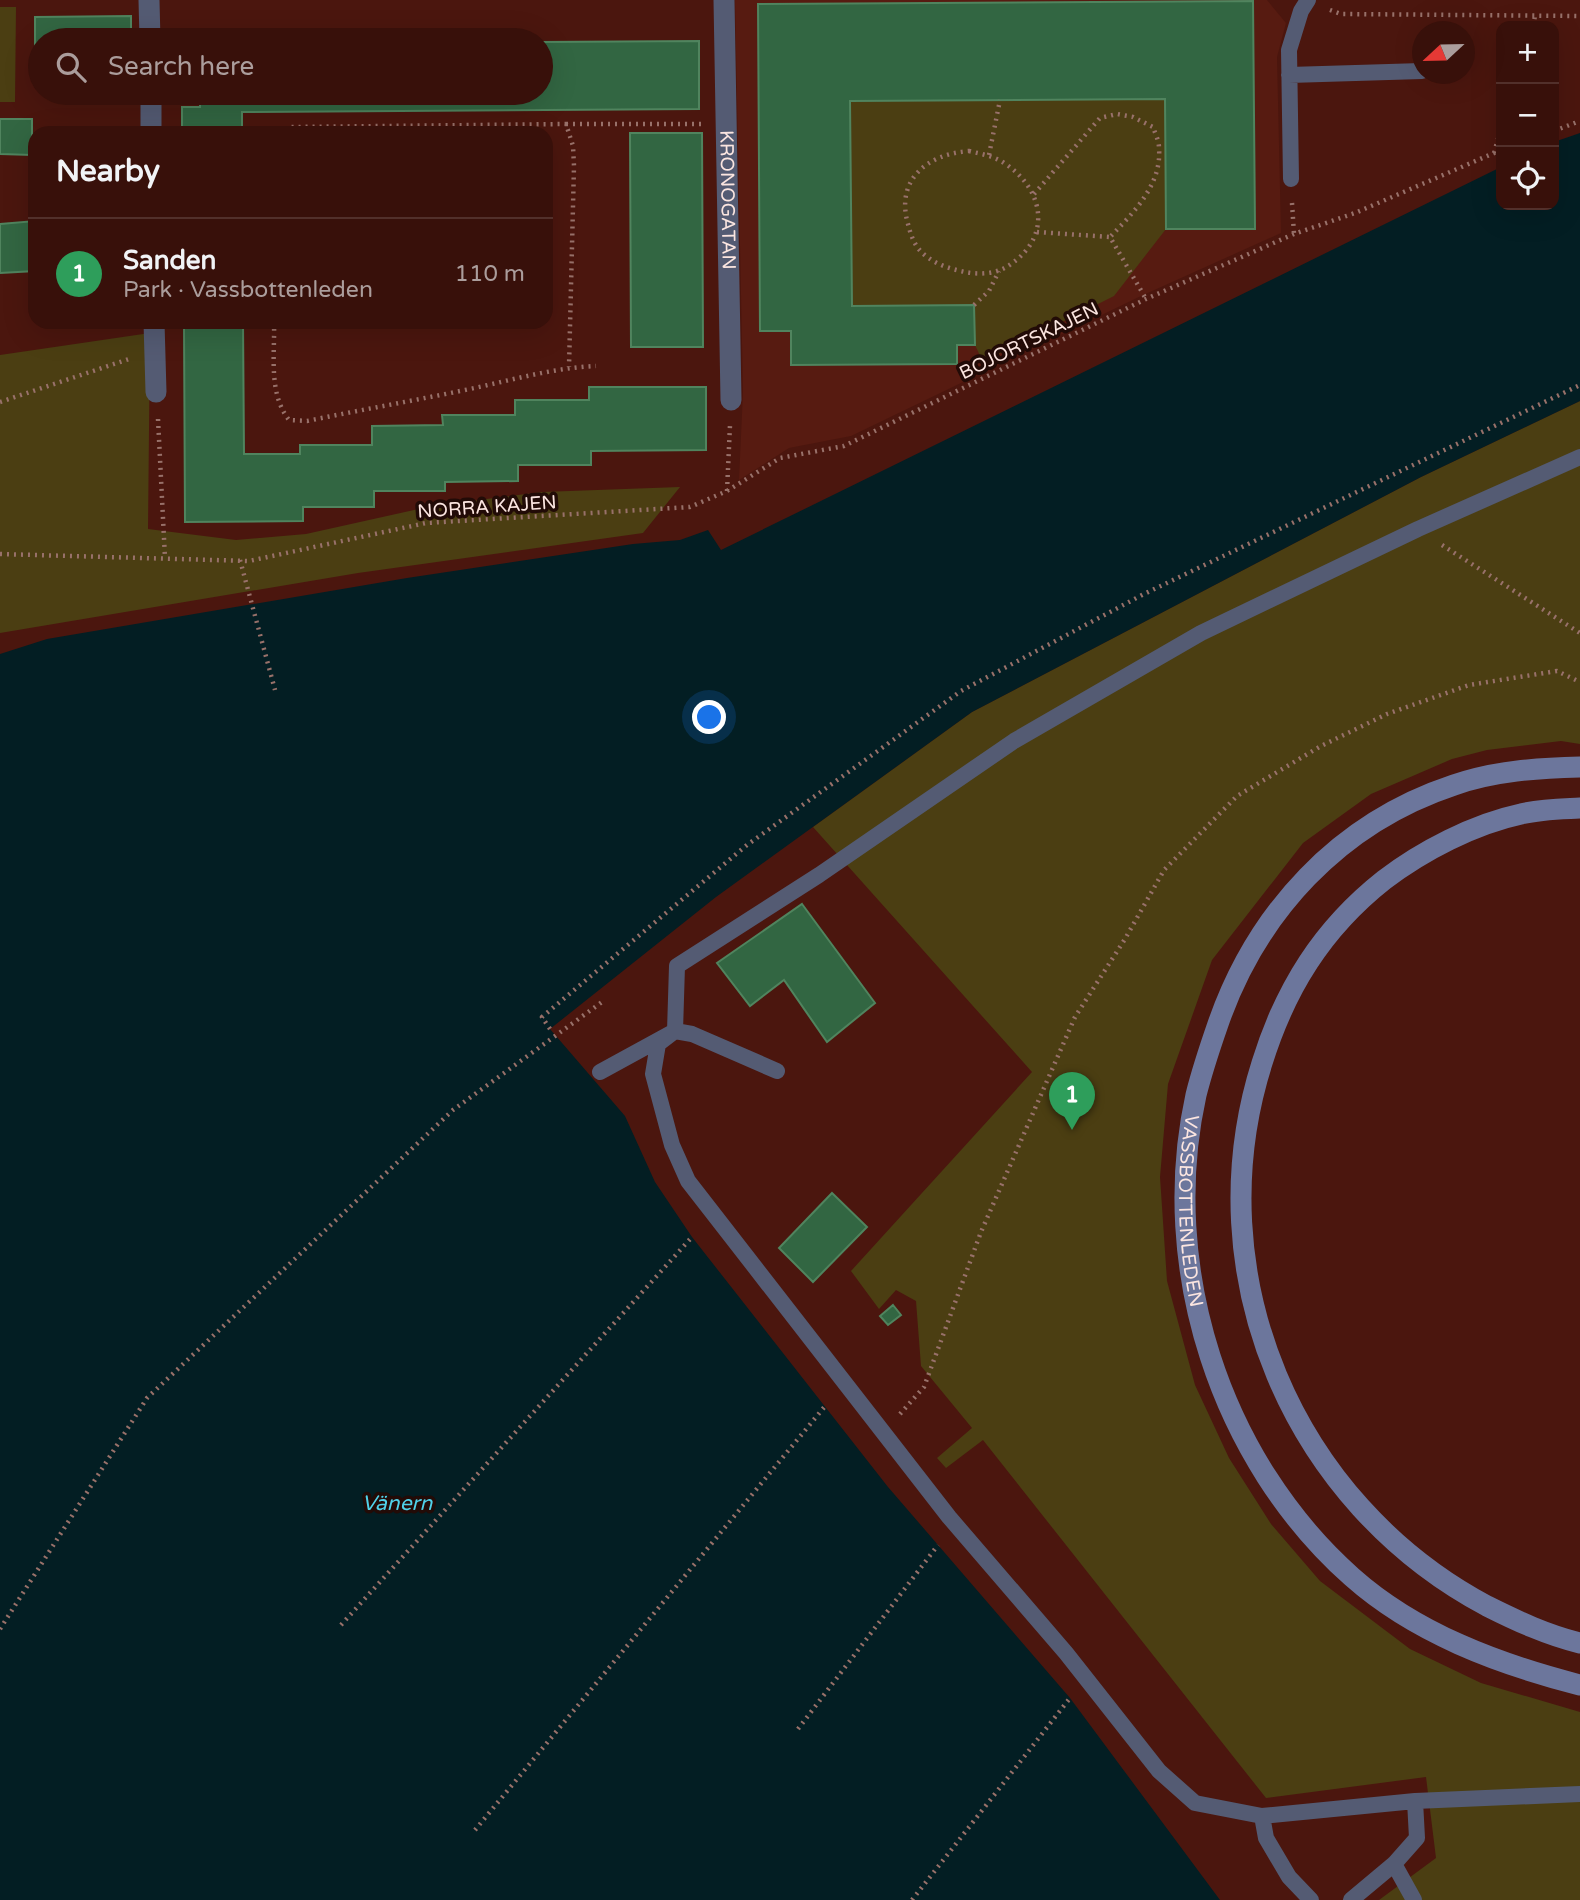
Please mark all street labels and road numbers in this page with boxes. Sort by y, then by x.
street label: KRONOGATAN [715,130,740,270]
street label: BOJORTSKAJEN [956,298,1102,384]
street label: NORRA KAJEN [417,491,557,523]
street label: VASSBOTTENLEDEN [1174,1113,1208,1309]

